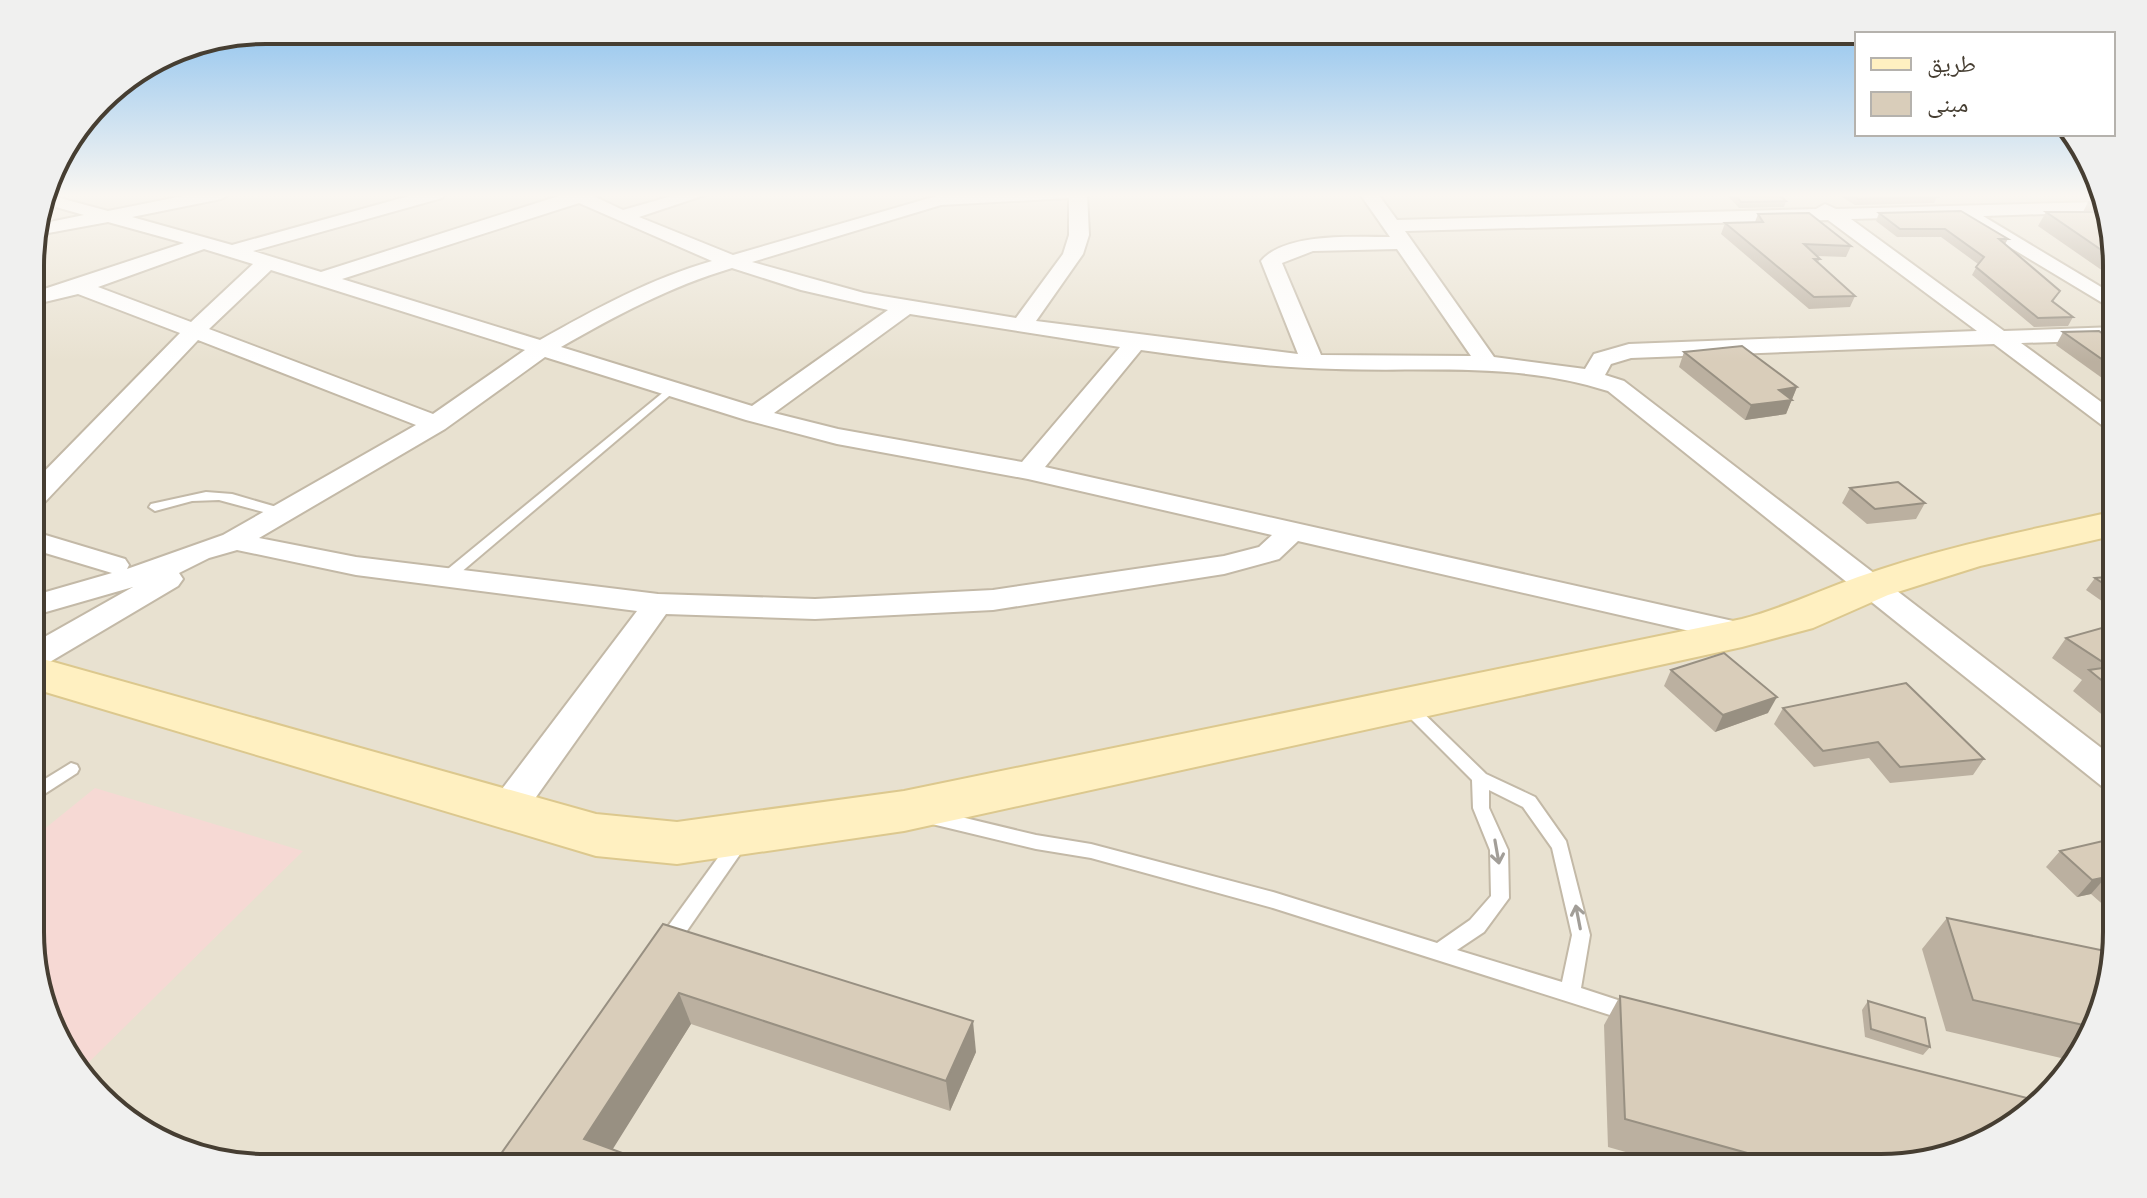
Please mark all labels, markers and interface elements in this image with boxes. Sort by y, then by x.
legend [1855,32,2115,136]
text: طريق [1927,49,1976,78]
text: مبنى [1927,89,1968,118]
one-way arrow [1490,839,1505,865]
one-way arrow [1569,905,1584,931]

